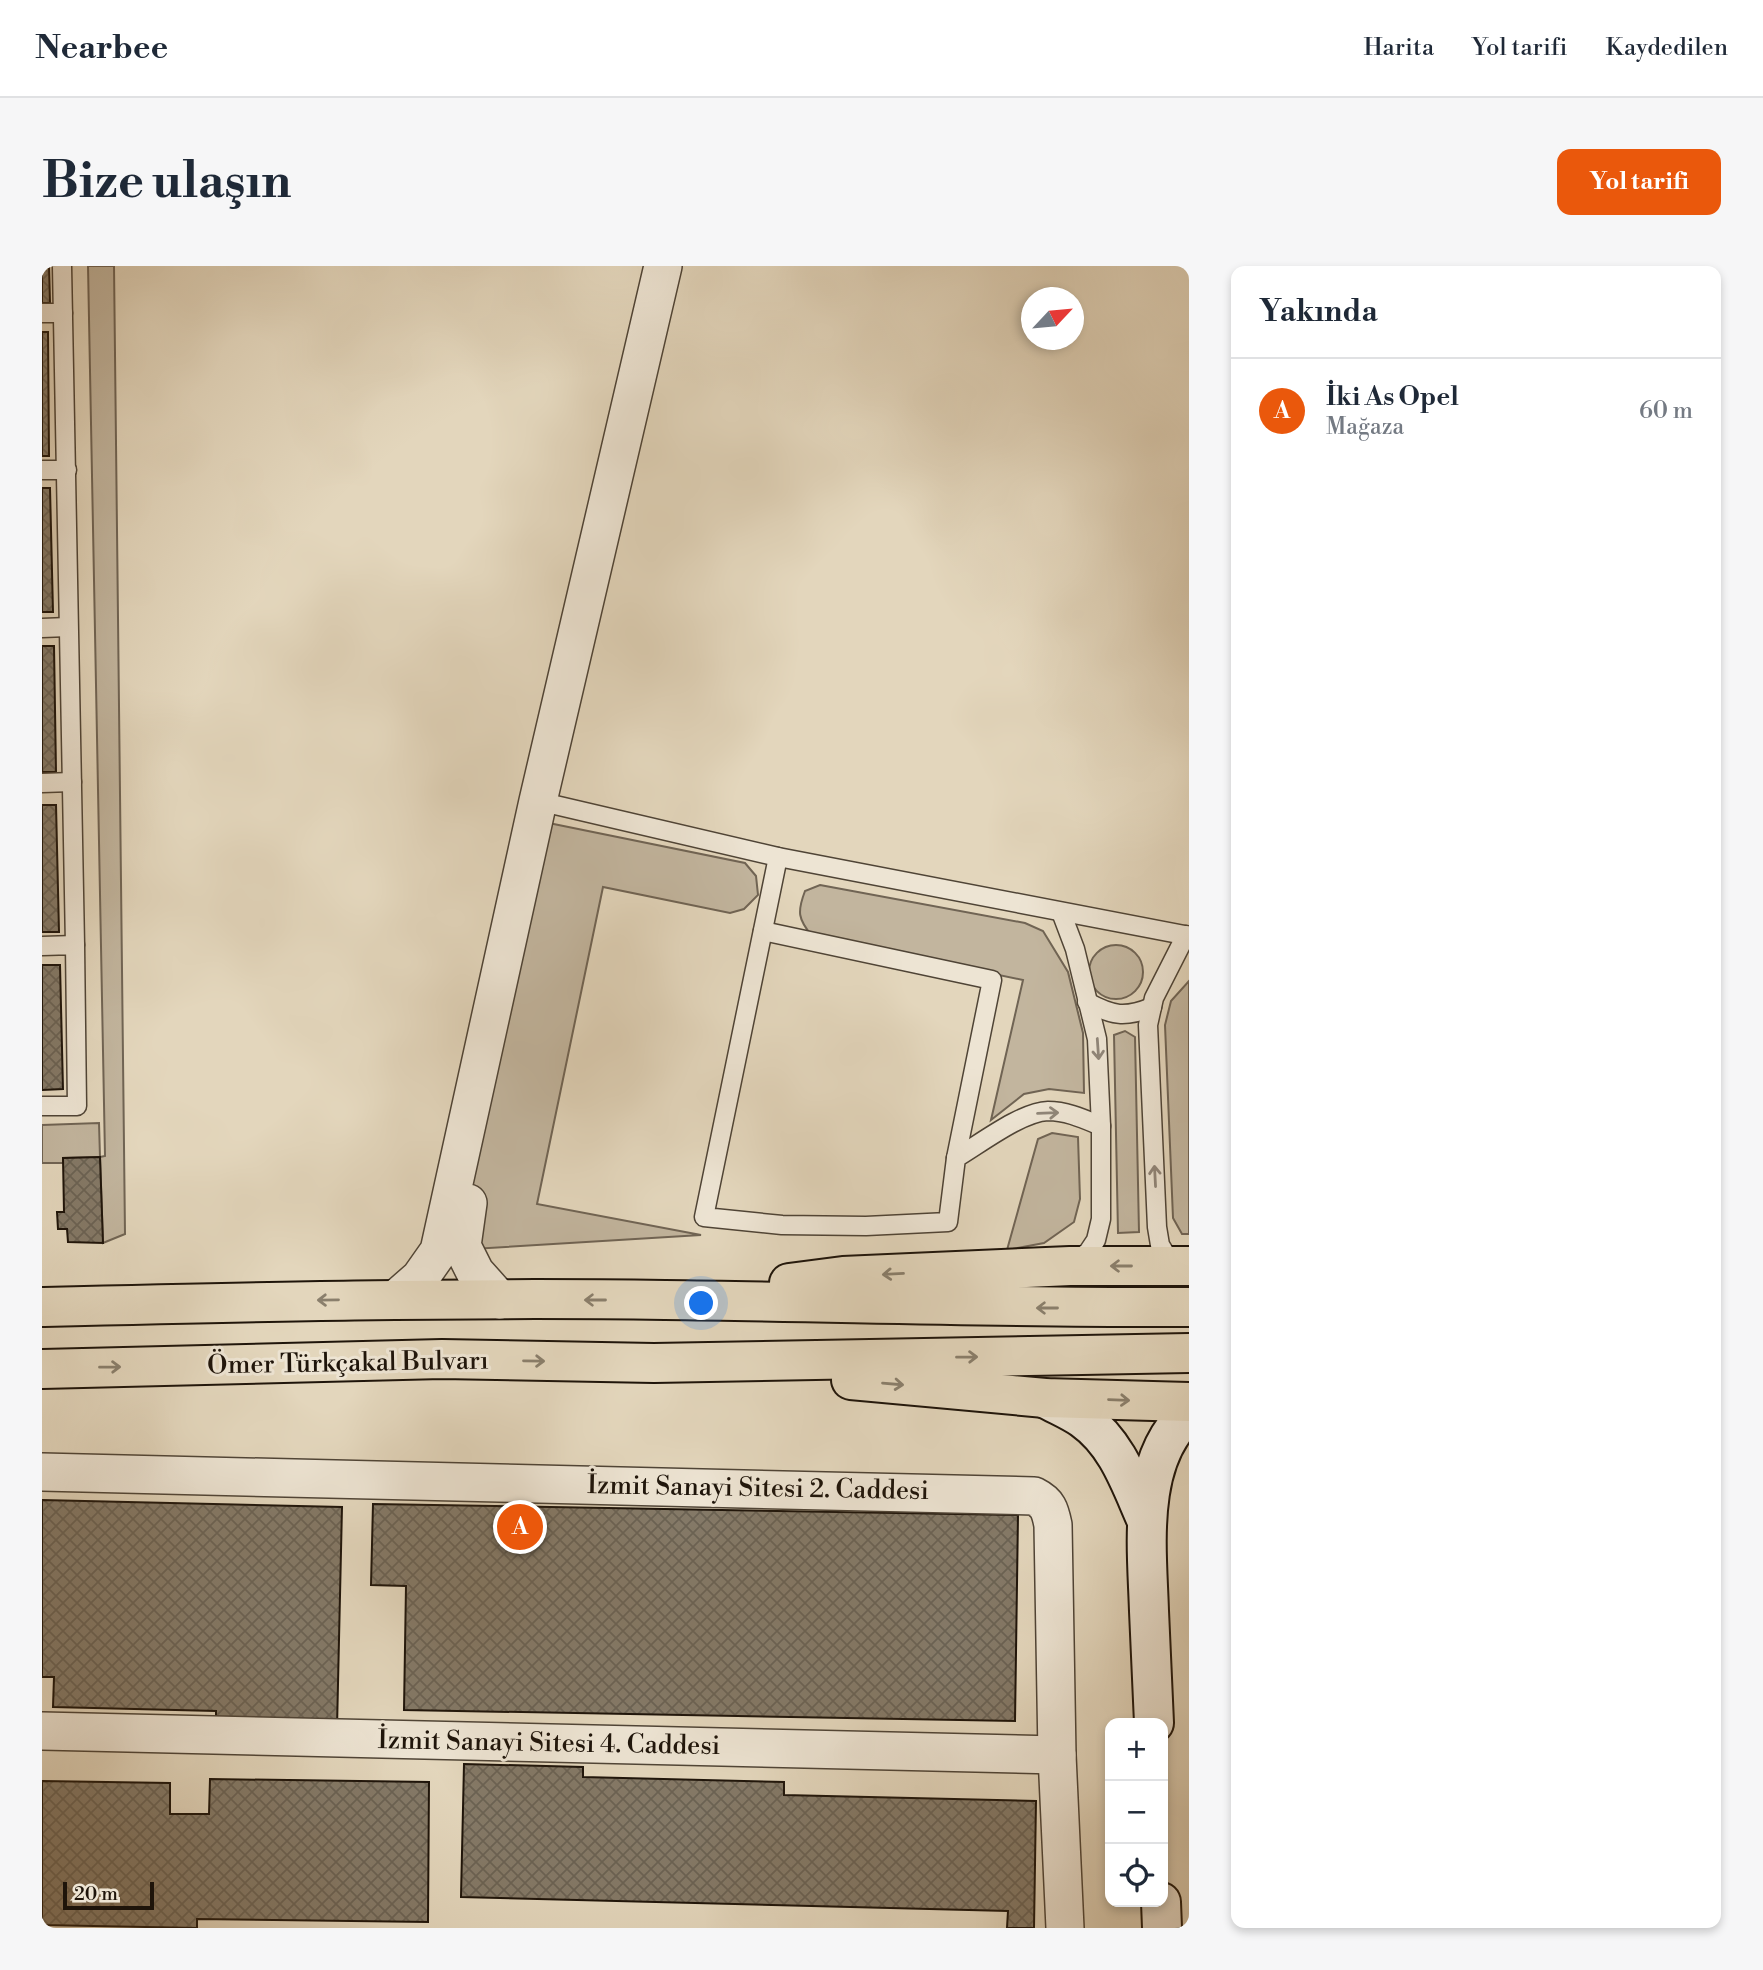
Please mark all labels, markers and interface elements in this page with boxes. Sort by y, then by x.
text: Nearbee [35,28,168,69]
text: Harita [1363,33,1434,63]
text: Yol tarifi [1472,33,1567,63]
text: Kaydedilen [1605,33,1728,63]
button: Yol tarifi [1557,149,1721,215]
text: Bize ulaşın [42,152,291,213]
north arrow [1021,287,1084,350]
text: Yakında [1259,293,1378,331]
text: İki As Opel [1326,381,1459,413]
text: A [1274,397,1290,425]
text: 60 m [1639,397,1693,425]
text: Mağaza [1326,413,1404,441]
one-way arrow [1091,1037,1104,1060]
one-way arrow [1036,1107,1059,1120]
one-way arrow [1148,1165,1161,1188]
one-way arrow [1110,1259,1133,1273]
one-way arrow [883,1268,905,1281]
your location [684,1286,718,1320]
one-way arrow [584,1293,607,1307]
one-way arrow [316,1294,339,1307]
one-way arrow [1036,1301,1059,1315]
street label: Ömer Türkçakal Bulvarı [207,1344,489,1381]
one-way arrow [955,1350,978,1363]
one-way arrow [522,1354,545,1368]
one-way arrow [98,1360,121,1374]
one-way arrow [881,1378,903,1391]
one-way arrow [1108,1393,1131,1407]
street label: İzmit Sanayi Sitesi 2. Caddesi [587,1468,929,1507]
pin: A [497,1501,543,1553]
map controls [1105,1718,1168,1907]
button: + [1105,1718,1168,1781]
street label: İzmit Sanayi Sitesi 4. Caddesi [377,1723,721,1762]
button: − [1105,1781,1168,1844]
button: locate [1105,1844,1168,1907]
scale bar [63,1879,154,1911]
text: 20 m [74,1882,118,1906]

